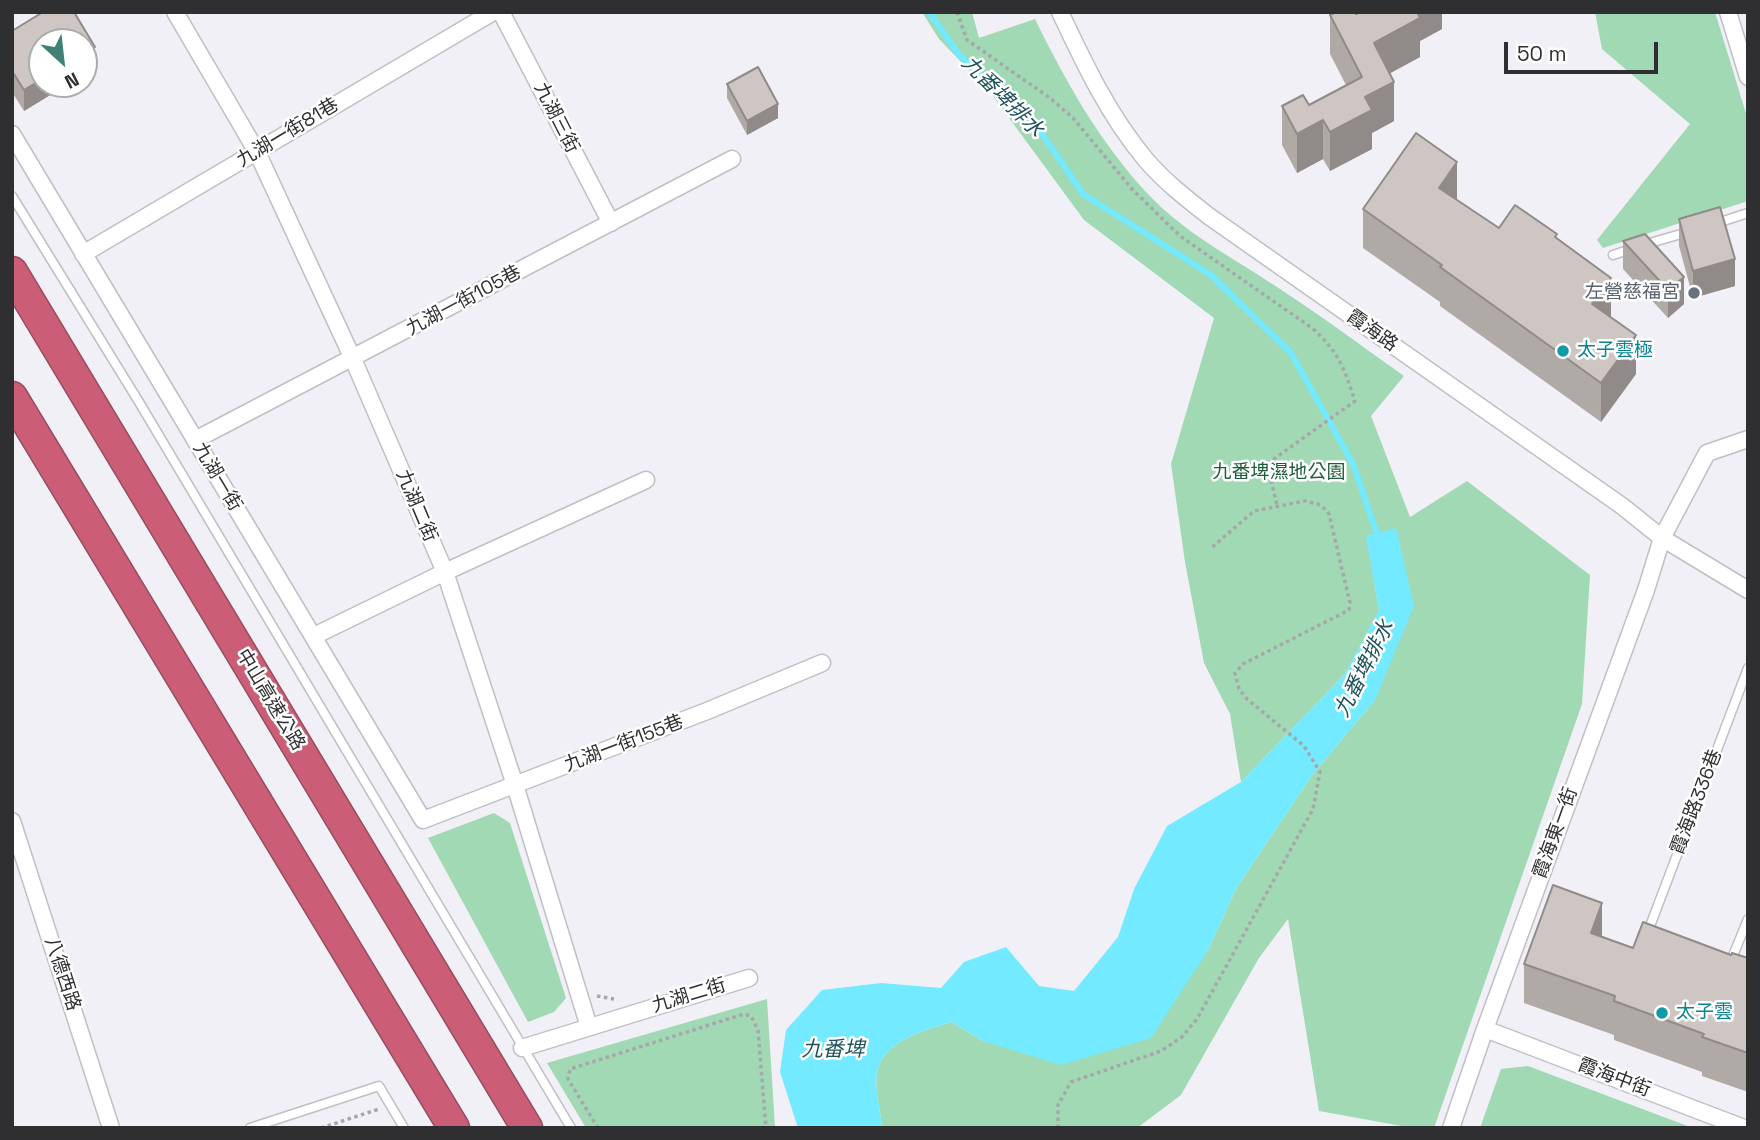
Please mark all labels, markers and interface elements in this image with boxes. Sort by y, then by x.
north arrow [28,28,98,98]
scale bar [1508,28,1662,72]
text: 50 m [1517,40,1567,67]
water label: 九番埤排水 [956,51,1048,143]
text: N [61,66,83,94]
street label: 九湖三街 [529,79,583,157]
street label: 九湖一街81巷 [233,94,343,172]
street label: 九湖一街105巷 [403,261,525,341]
place label: 左營慈福宮 [1585,282,1680,304]
marker: 左營慈福宮 [1686,285,1702,301]
street label: 霞海路 [1342,305,1402,357]
place label: 太子雲極 [1577,340,1653,362]
marker: 太子雲極 [1555,343,1571,359]
street label: 九湖一街 [188,439,246,515]
park label: 九番埤濕地公園 [1213,462,1345,484]
street label: 九湖二街 [391,467,441,545]
water label: 九番埤排水 [1330,617,1400,721]
street label: 中山高速公路 [231,645,309,755]
street label: 九湖一街155巷 [561,711,687,777]
street label: 霞海路336巷 [1667,746,1727,858]
street label: 霞海東一街 [1529,784,1583,882]
street label: 八德西路 [39,934,85,1014]
street label: 九湖二街 [649,974,729,1018]
place label: 太子雲 [1676,1002,1733,1024]
marker: 太子雲 [1654,1005,1670,1021]
water label: 九番埤 [802,1037,864,1063]
street label: 霞海中街 [1574,1054,1654,1102]

